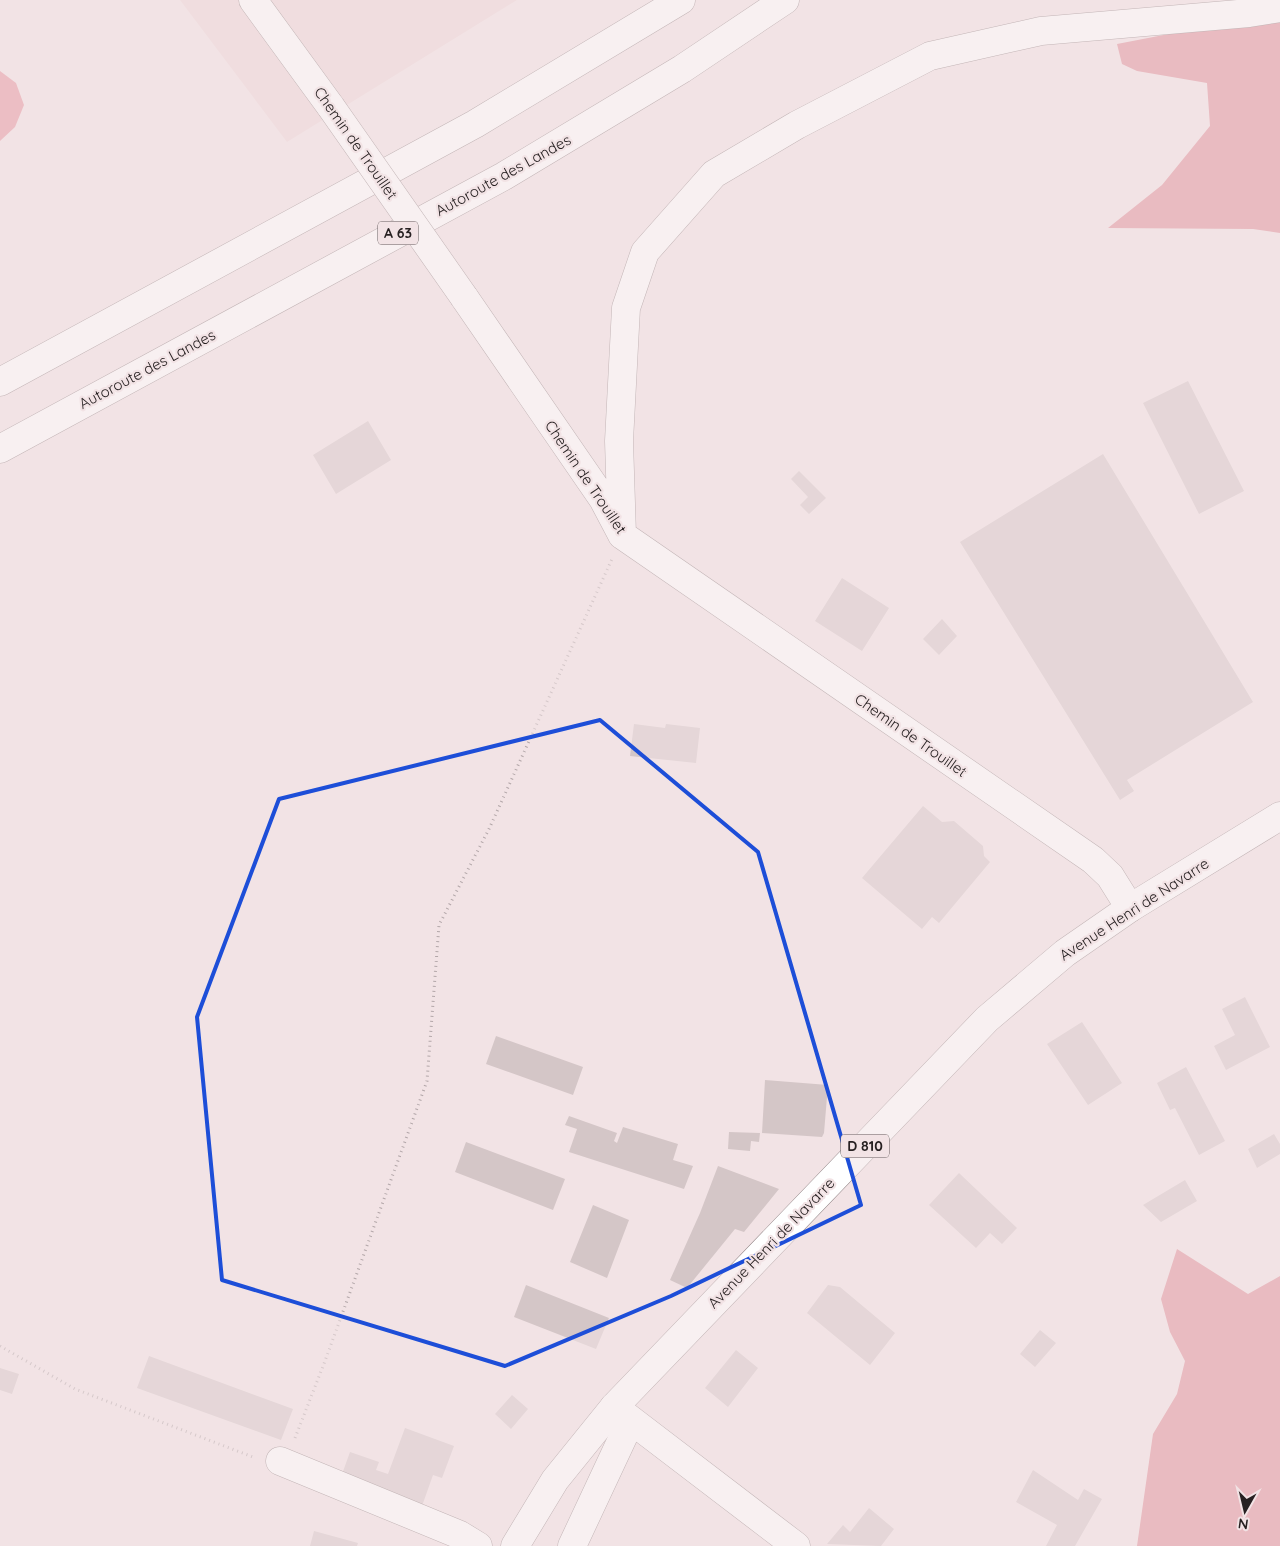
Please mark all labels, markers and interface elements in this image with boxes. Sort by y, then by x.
street label: Chemin de Trouillet [310,83,402,203]
street label: Autoroute des Landes [432,130,574,220]
road number: A 63 [378,222,418,244]
street label: Autoroute des Landes [76,325,218,413]
street label: Chemin de Trouillet [541,417,631,537]
street label: Chemin de Trouillet [851,689,971,781]
street label: Avenue Henri de Navarre [1056,853,1212,965]
road number: D 810 [841,1134,889,1158]
street label: Avenue Henri de Navarre [704,1174,838,1312]
north arrow [1220,1486,1270,1536]
text: N [1237,1514,1250,1534]

